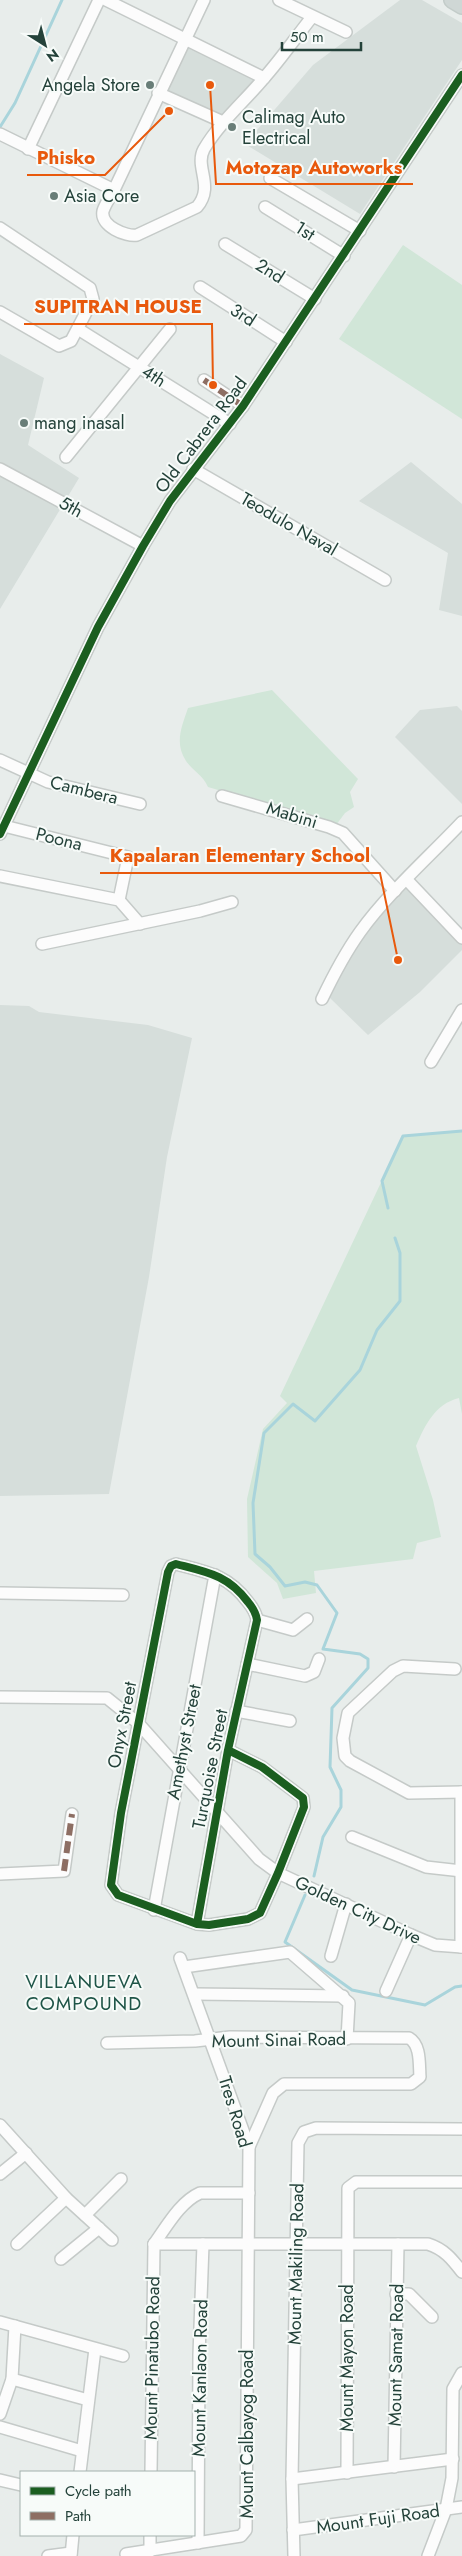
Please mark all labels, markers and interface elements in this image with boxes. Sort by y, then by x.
north arrow [20,20,70,70]
scale bar [282,20,361,52]
text: 50 m [290,26,324,48]
text: N [42,44,63,67]
place label: Angela Store [42,72,140,98]
marker: Angela Store [144,79,156,91]
place label: Calimag Auto Electrical [242,104,345,151]
marker: Calimag Auto Electrical [226,121,238,133]
callout: Phisko [27,141,105,175]
text: Phisko [37,144,95,171]
callout: Motozap Autoworks [216,150,413,184]
text: Motozap Autoworks [226,154,403,181]
place label: Asia Core [64,183,139,209]
marker: Asia Core [48,190,60,202]
street label: 1st [290,215,321,248]
street label: 2nd [250,252,290,290]
callout: SUPITRAN HOUSE [24,290,212,324]
text: SUPITRAN HOUSE [34,293,202,320]
street label: 3rd [225,297,261,333]
street label: 4th [137,358,171,394]
street label: Old Cabrera Road [149,371,253,499]
place label: mang inasal [34,410,125,436]
marker: mang inasal [18,417,30,429]
street label: Teodulo Naval [236,486,342,562]
street label: 5th [54,490,88,524]
street label: Cambera [47,769,121,811]
street label: Mabini [263,795,321,835]
street label: Poona [33,821,85,857]
callout: Kapalaran Elementary School [100,839,380,873]
text: Kapalaran Elementary School [110,842,370,869]
street label: Onyx Street [101,1679,143,1771]
street label: Amethyst Street [160,1682,208,1802]
street label: Turquoise Street [186,1706,234,1831]
street label: Golden City Drive [290,1869,426,1951]
district label: VILLANUEVA COMPOUND [25,1968,143,2017]
street label: Mount Sinai Road [211,2026,347,2054]
street label: Tres Road [212,2073,258,2151]
street label: Mount Makiling Road [282,2183,310,2345]
street label: Mount Pinatubo Road [138,2276,166,2440]
street label: Mount Samat Road [382,2283,410,2427]
street label: Mount Mayon Road [334,2284,360,2432]
street label: Mount Kanlaon Road [186,2299,214,2457]
street label: Mount Calbayog Road [234,2350,260,2518]
legend [20,2471,195,2536]
text: Cycle path [65,2480,132,2502]
street label: Mount Fuji Road [315,2497,441,2541]
text: Path [65,2505,91,2527]

